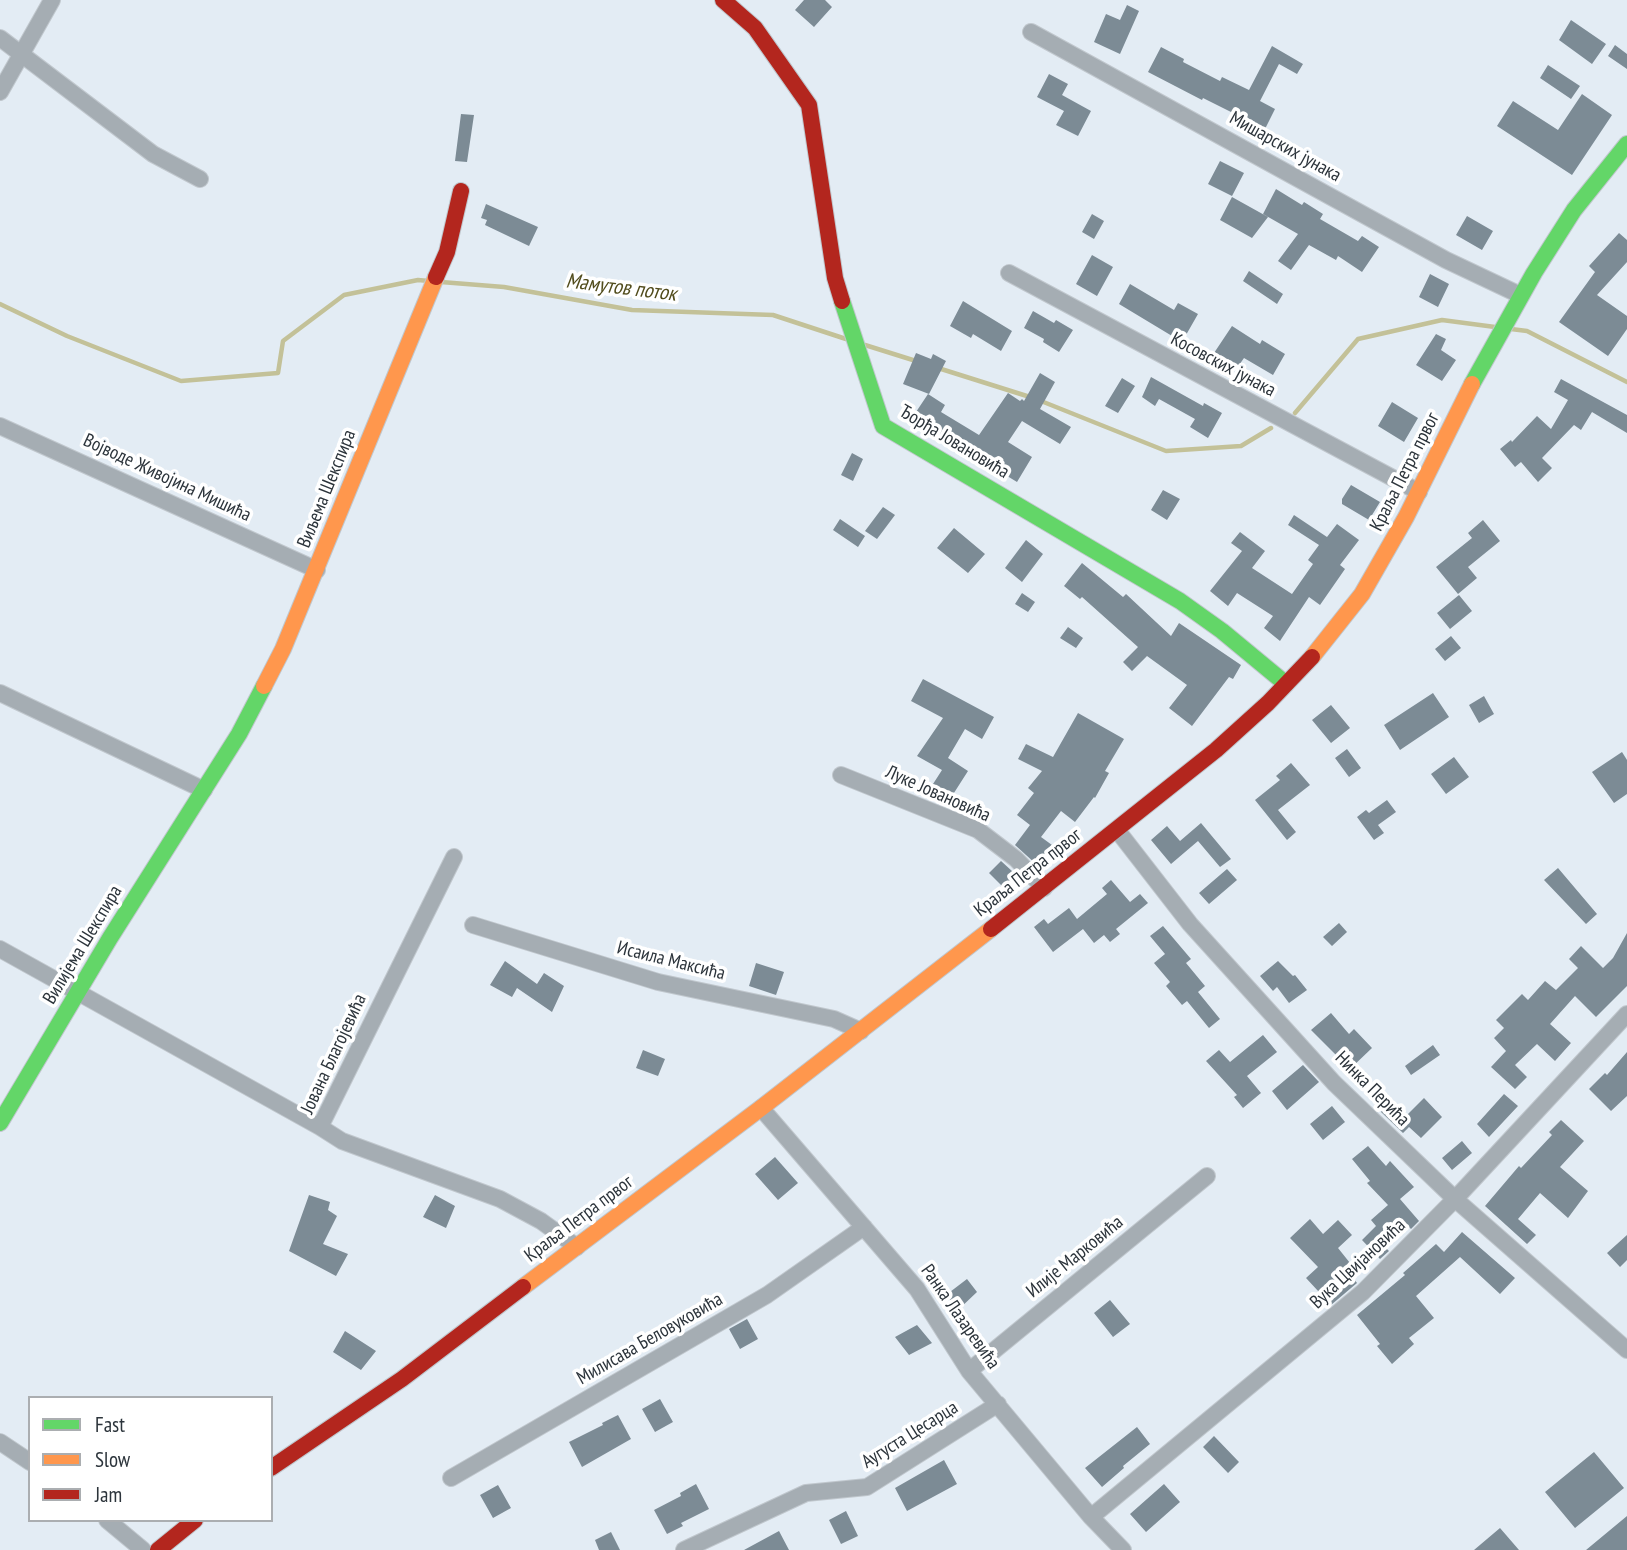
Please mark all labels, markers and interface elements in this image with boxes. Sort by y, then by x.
street label: Мишарских јунака [1225,107,1345,187]
water label: Мамутов поток [565,269,677,307]
street label: Косовских јунака [1167,328,1279,402]
street label: Ђорђа Јовановића [895,400,1013,484]
street label: Краља Петра првог [1365,409,1445,535]
street label: Виљема Шекспира [293,427,361,551]
street label: Војводе Живојина Мишића [80,429,254,527]
street label: Луке Јовановића [882,761,994,827]
street label: Краља Петра првог [970,824,1086,922]
street label: Вилијема Шекспира [39,882,127,1008]
street label: Исаила Максића [615,937,727,985]
street label: Јована Благојевића [296,991,372,1117]
street label: Нинка Перића [1330,1047,1414,1131]
street label: Краља Петра првог [520,1171,638,1267]
street label: Илије Марковића [1022,1211,1128,1303]
street label: Вука Цвијановића [1306,1214,1410,1314]
street label: Ранка Лазаревића [916,1260,1004,1374]
street label: Милисава Беловуковића [573,1288,727,1390]
legend [28,1396,273,1522]
street label: Аугуста Цесарца [858,1396,962,1474]
text: Fast [95,1411,125,1438]
text: Slow [95,1446,130,1473]
text: Jam [95,1481,122,1508]

